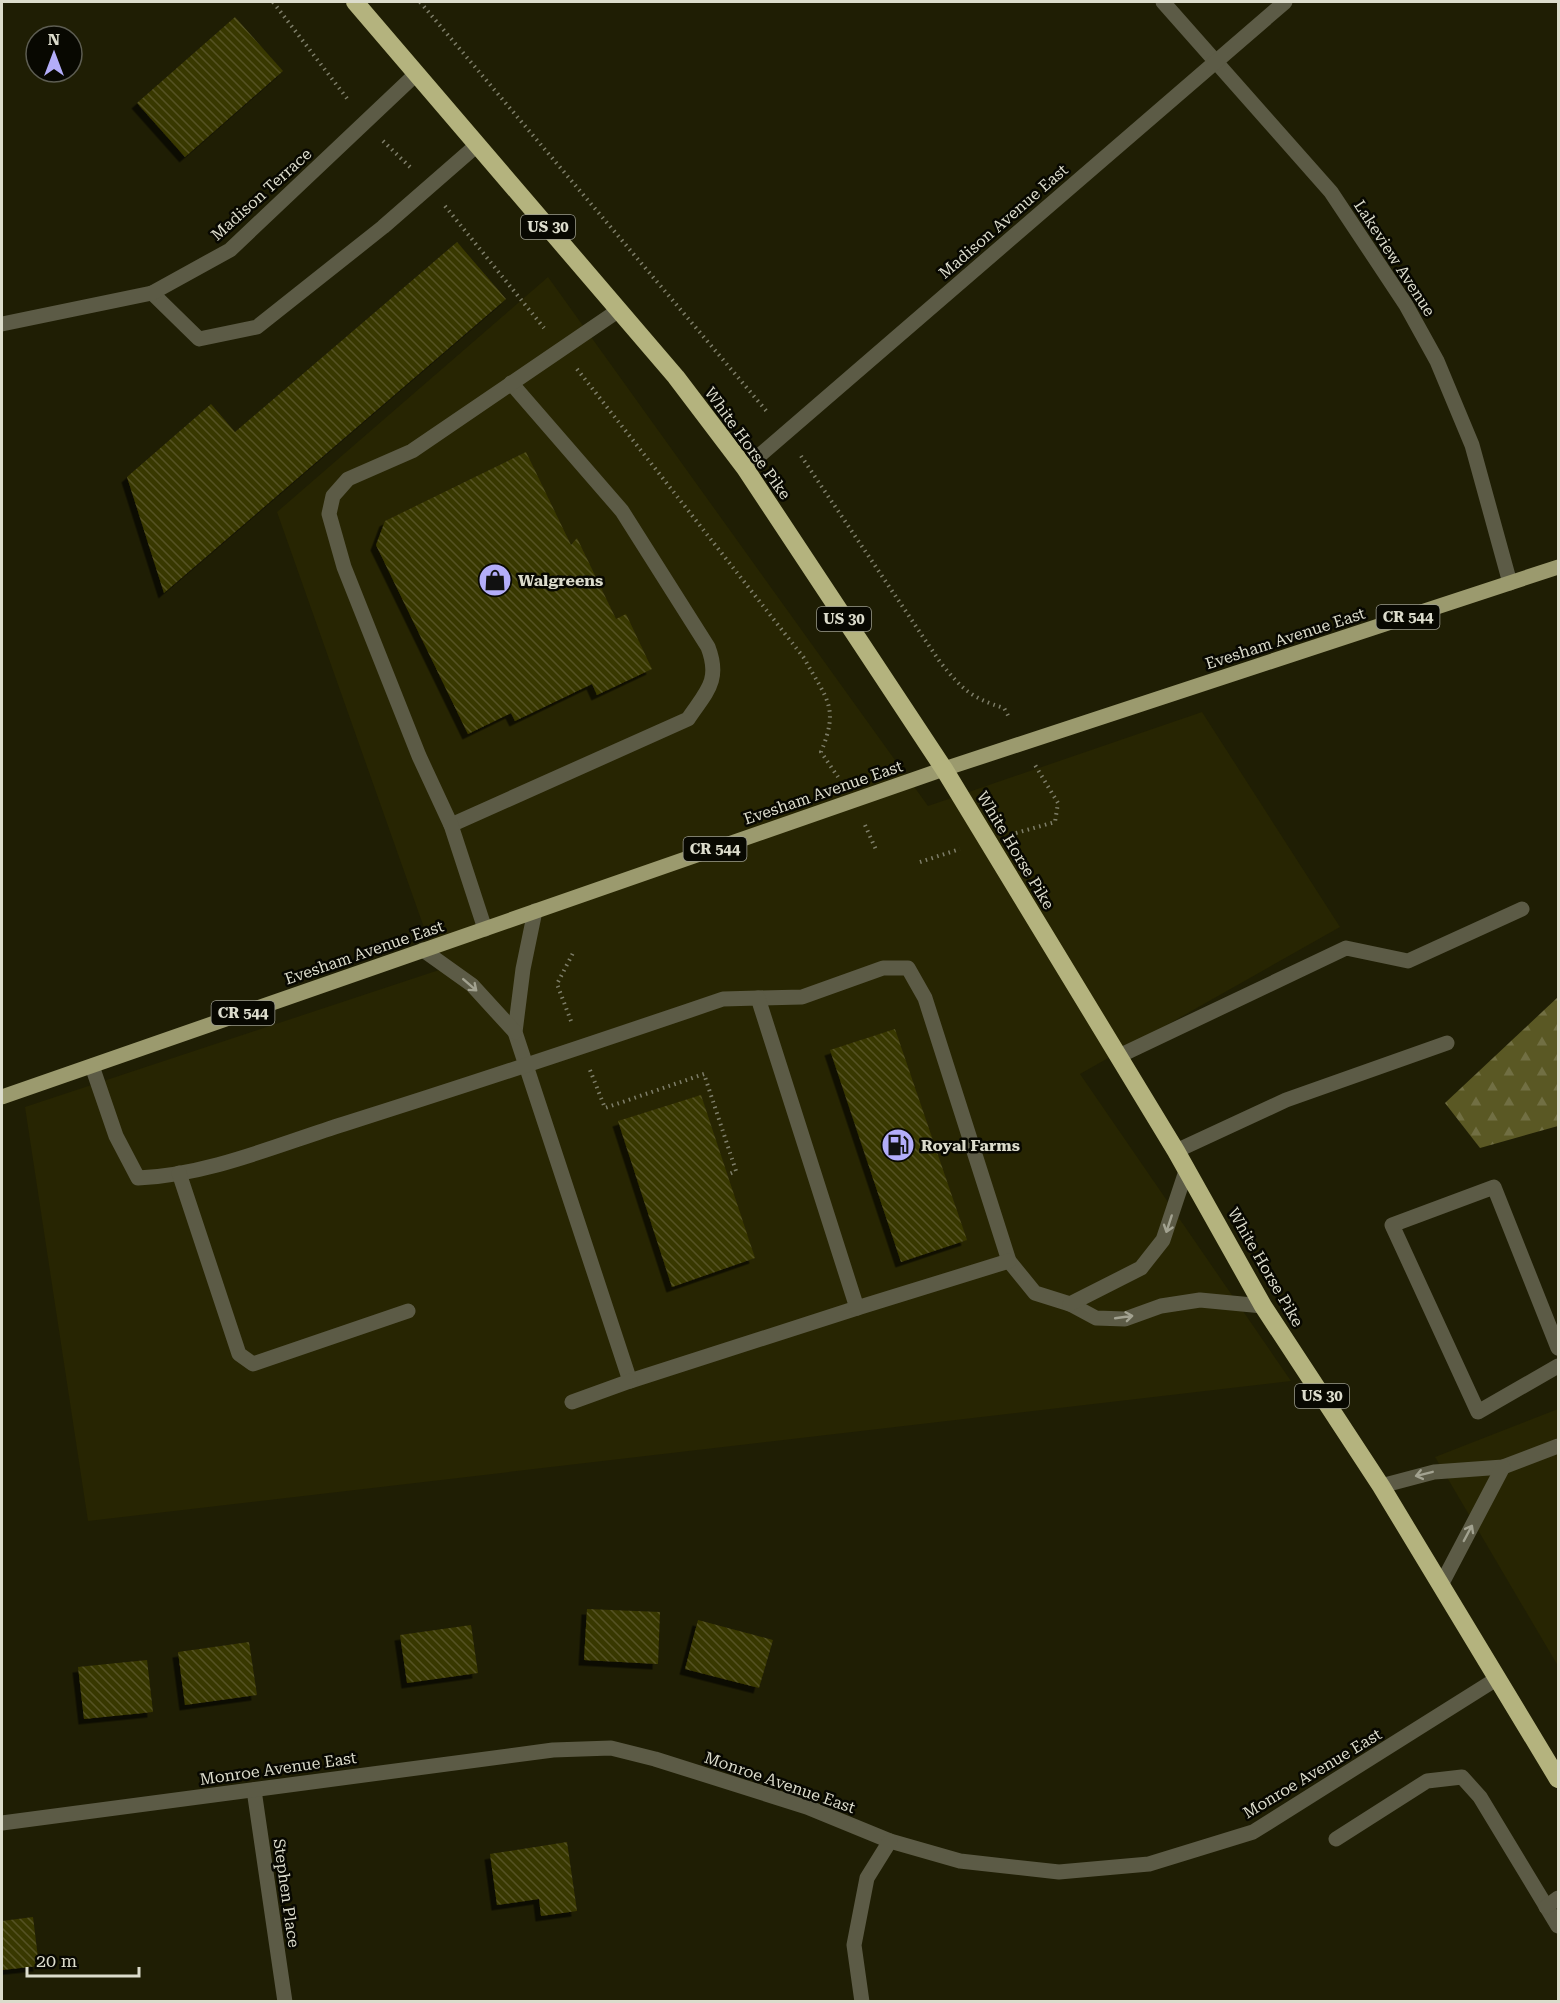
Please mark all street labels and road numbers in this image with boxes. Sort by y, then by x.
street label: Madison Terrace [207,144,316,244]
street label: Madison Avenue East [935,160,1072,283]
street label: Lakeview Avenue [1350,197,1439,320]
road number: US 30 [521,215,575,239]
street label: White Horse Pike [700,383,795,503]
street label: Evesham Avenue East [1203,604,1368,673]
road number: CR 544 [1376,605,1440,629]
road number: US 30 [817,607,871,631]
street label: Evesham Avenue East [741,756,905,829]
street label: White Horse Pike [973,788,1058,913]
road number: CR 544 [684,837,746,861]
street label: Evesham Avenue East [282,916,446,989]
road number: CR 544 [212,1001,274,1025]
street label: White Horse Pike [1224,1204,1307,1330]
road number: US 30 [1295,1384,1349,1408]
street label: Monroe Avenue East [1240,1725,1385,1822]
street label: Monroe Avenue East [198,1748,358,1789]
street label: Monroe Avenue East [702,1748,858,1817]
street label: Stephen Place [269,1837,304,1949]

